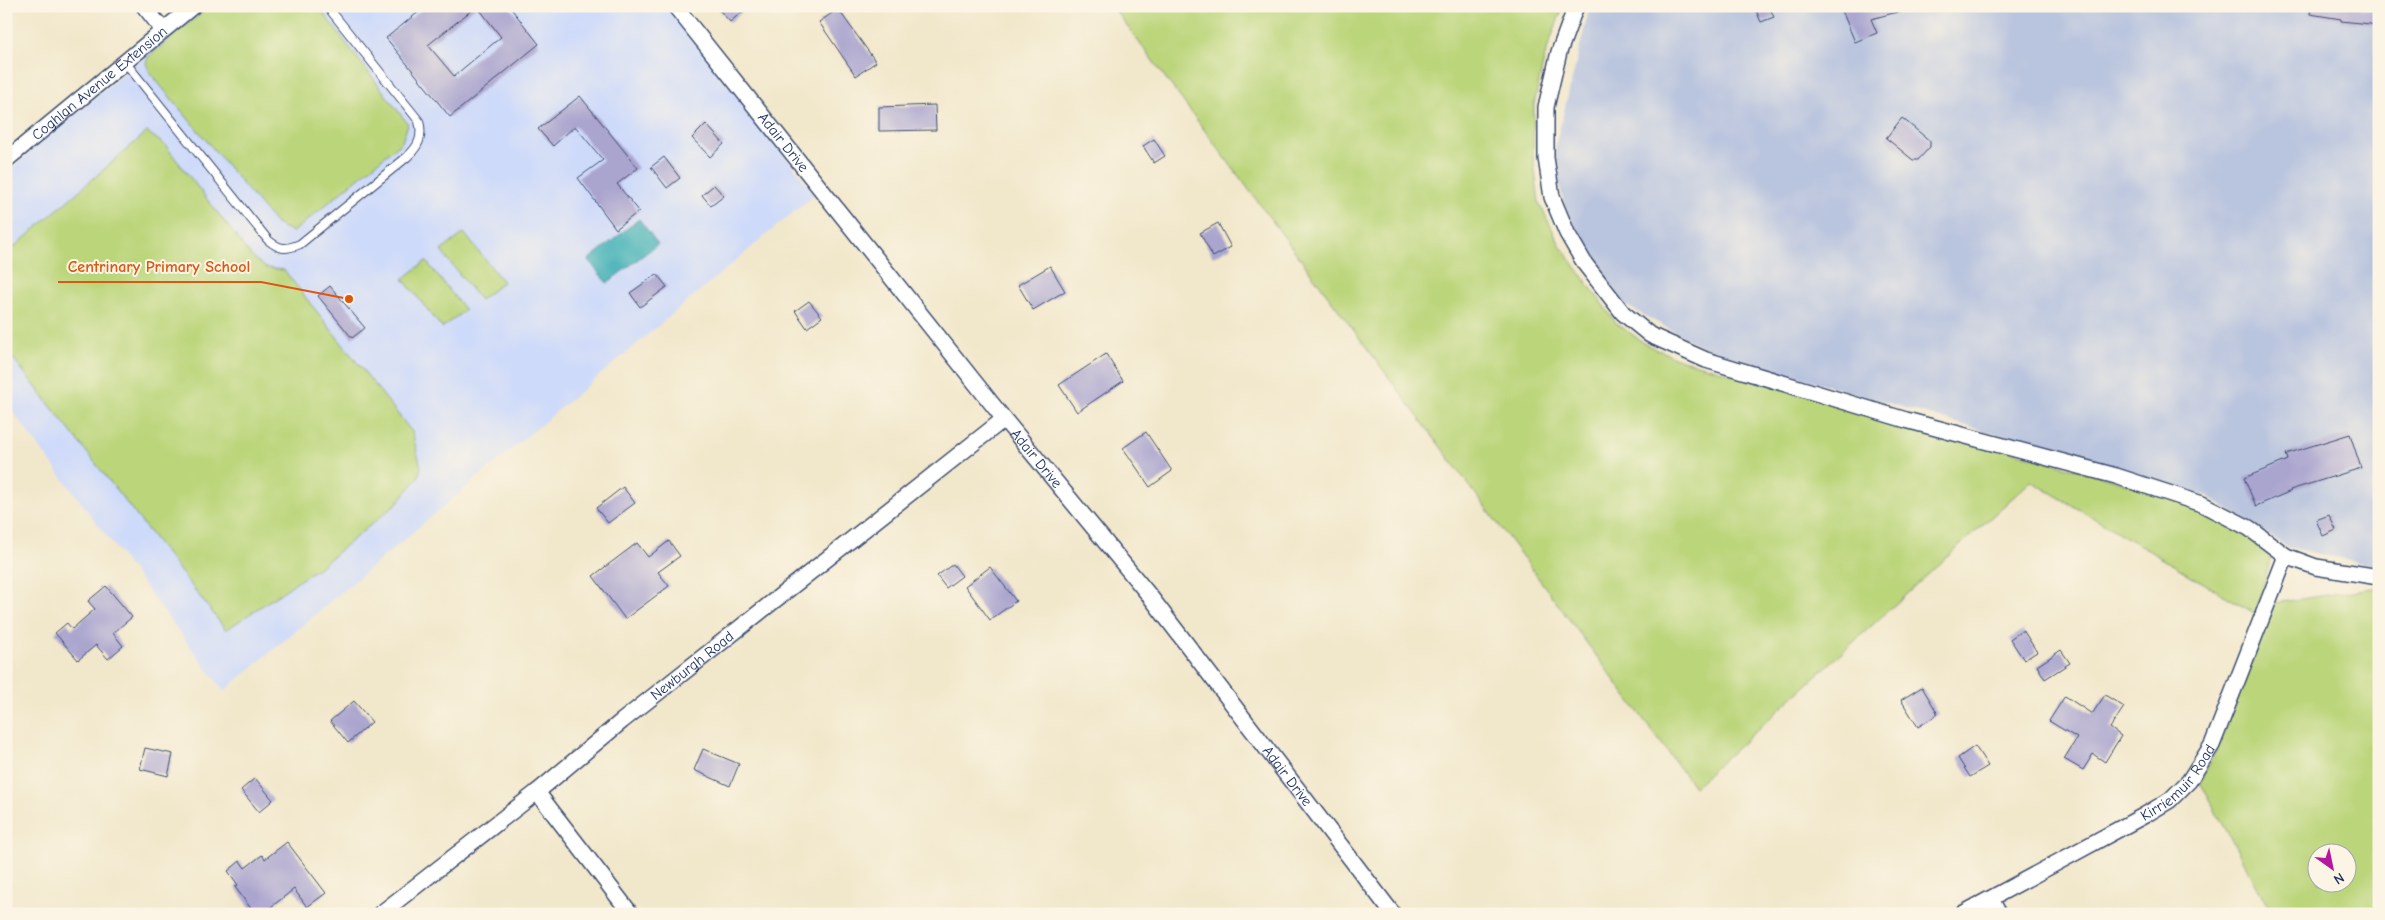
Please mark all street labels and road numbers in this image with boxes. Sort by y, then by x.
street label: Coghlan Avenue Extension [28,22,171,144]
street label: Adair Drive [754,109,813,176]
street label: Adair Drive [1007,425,1066,492]
street label: Newburgh Road [647,627,737,704]
street label: Kirriemuir Road [2137,741,2219,825]
street label: Adair Drive [1259,742,1317,810]

